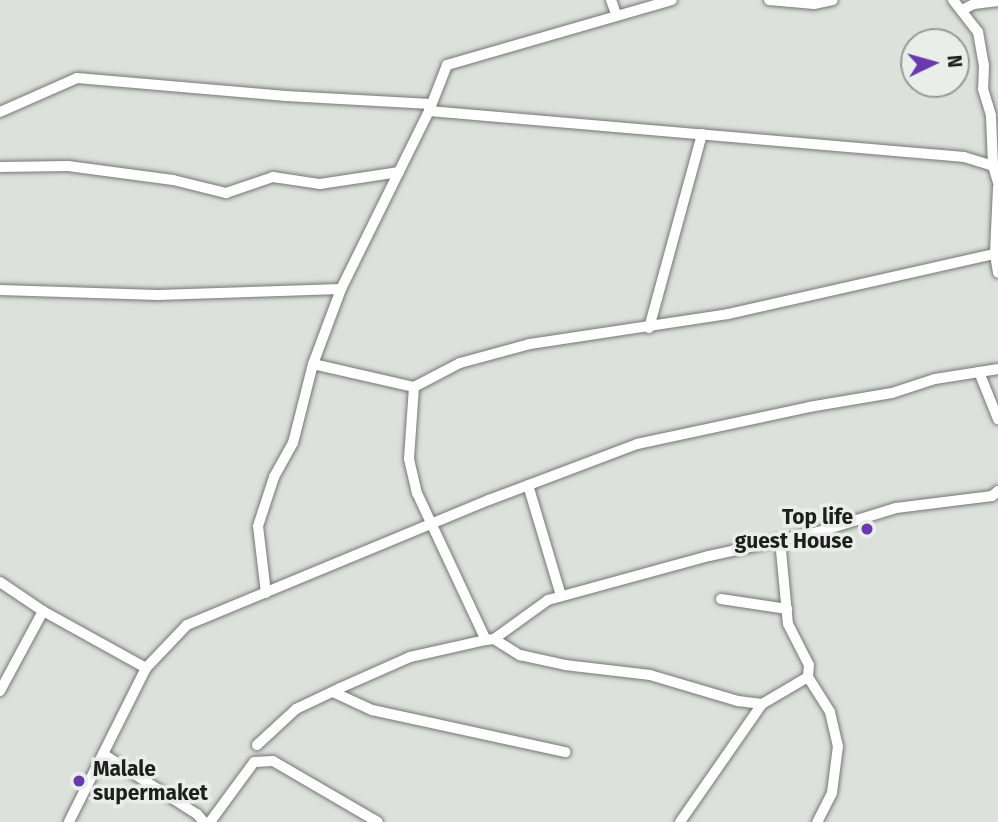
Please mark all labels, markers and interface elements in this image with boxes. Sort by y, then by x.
north arrow [900,28,970,98]
text: N [942,54,966,69]
place label: Top life guest House [735,504,853,554]
marker: Top life guest House [859,521,875,537]
place label: Malale supermaket [93,756,208,806]
marker: Malale supermaket [71,773,87,789]

